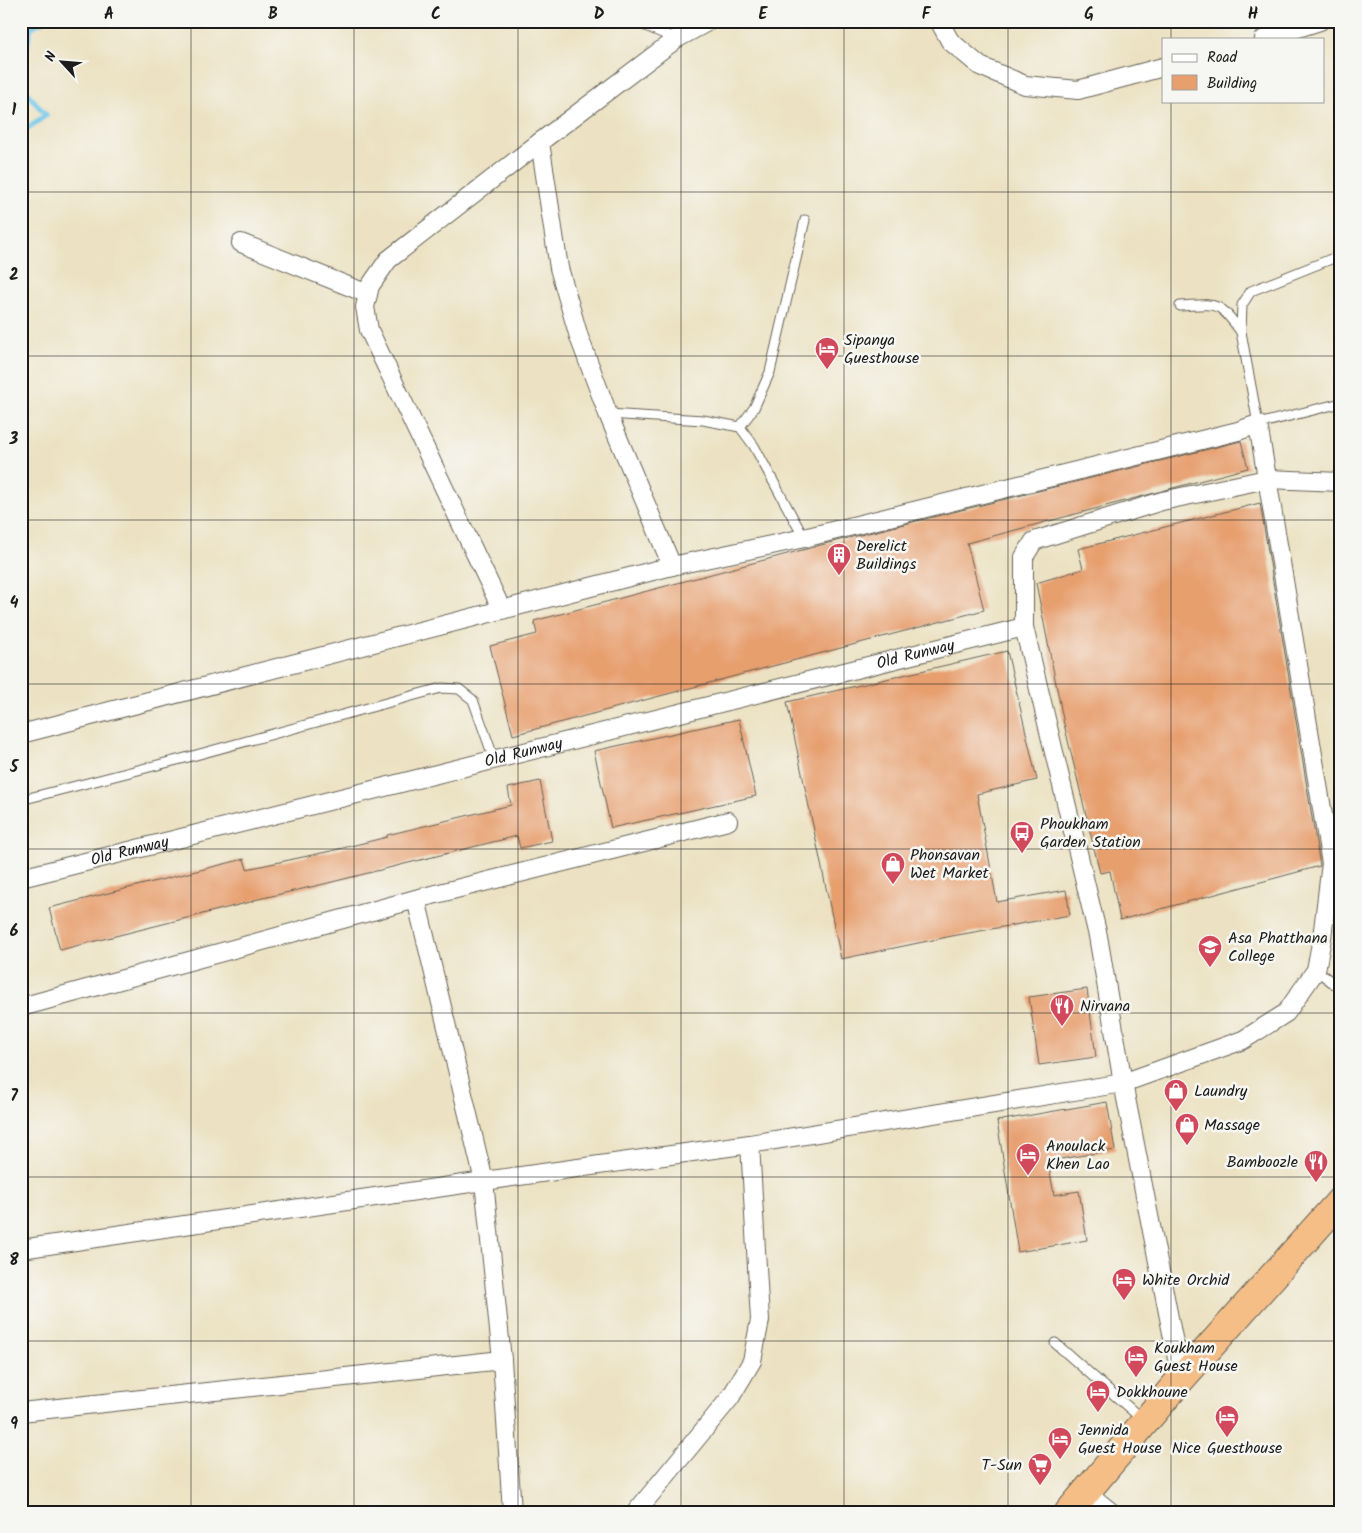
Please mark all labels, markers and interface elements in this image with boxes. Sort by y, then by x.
text: A [104,2,114,27]
text: B [268,2,278,27]
text: C [431,2,441,27]
text: D [594,2,605,27]
text: E [759,2,769,27]
text: F [922,2,932,27]
text: G [1084,2,1094,27]
text: H [1248,2,1258,27]
north arrow [38,38,88,88]
legend [1162,38,1324,102]
text: Road [1207,46,1238,70]
text: N [39,48,63,66]
text: Building [1207,72,1257,96]
text: 1 [12,98,17,123]
text: 2 [9,263,19,288]
place label: Sipanya Guesthouse [844,328,919,371]
hotel icon: Sipanya Guesthouse [814,336,840,370]
text: 3 [9,427,19,452]
place label: Derelict Buildings [856,534,917,577]
building icon: Derelict Buildings [826,542,852,576]
text: 4 [10,591,19,616]
street label: Old Runway [874,632,958,676]
street label: Old Runway [482,730,566,774]
text: 5 [9,755,20,780]
place label: Phoukham Garden Station [1040,812,1141,855]
bus stop icon: Phoukham Garden Station [1009,820,1035,854]
street label: Old Runway [88,829,172,873]
place label: Phonsavan Wet Market [910,843,989,886]
shop icon: Phonsavan Wet Market [880,851,906,885]
text: 6 [10,919,19,944]
place label: Asa Phatthana College [1228,926,1328,969]
school or university icon: Asa Phatthana College [1197,934,1223,968]
restaurant icon: Nirvana [1049,993,1075,1027]
place label: Nirvana [1080,994,1130,1019]
shop icon: Laundry [1163,1078,1189,1112]
place label: Laundry [1194,1079,1248,1104]
text: 7 [10,1084,18,1109]
shop icon: Massage [1174,1112,1200,1146]
place label: Massage [1204,1113,1260,1138]
place label: Anoulack Khen Lao [1046,1134,1110,1177]
hotel icon: Anoulack Khen Lao [1015,1142,1041,1176]
restaurant icon: Bamboozle [1303,1149,1329,1183]
place label: Bamboozle [1227,1150,1298,1175]
text: 8 [9,1248,19,1273]
hotel icon: White Orchid [1111,1267,1137,1301]
place label: White Orchid [1142,1268,1230,1293]
place label: Koukham Guest House [1154,1336,1238,1379]
hotel icon: Koukham Guest House [1123,1344,1149,1378]
hotel icon: Dokkhoune [1085,1379,1111,1413]
place label: Dokkhoune [1116,1380,1188,1405]
hotel icon: Nice Guesthouse [1214,1404,1240,1438]
text: 9 [10,1412,18,1437]
place label: Jennida Guest House [1078,1418,1162,1461]
hotel icon: Jennida Guest House [1047,1426,1073,1460]
place label: Nice Guesthouse [1172,1436,1282,1461]
supermarket icon: T-Sun [1027,1452,1053,1486]
place label: T-Sun [981,1453,1022,1478]

